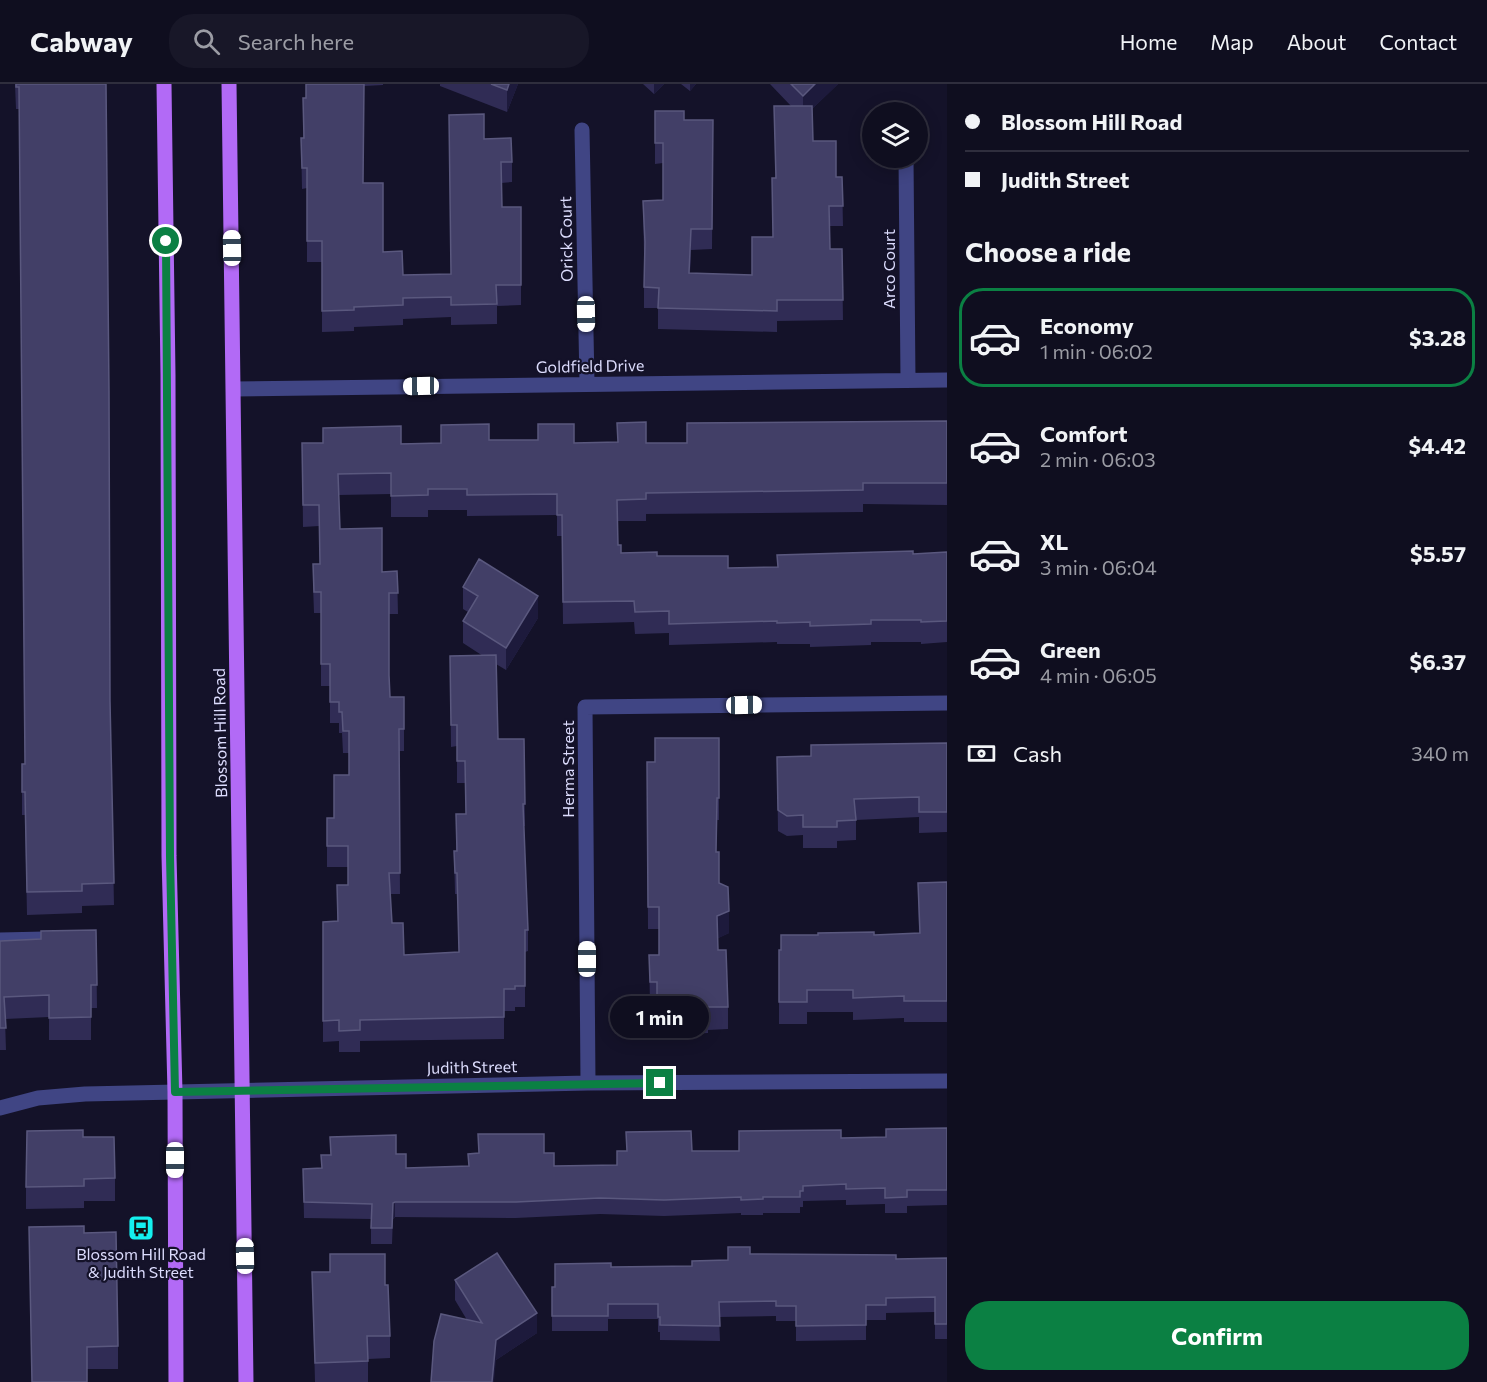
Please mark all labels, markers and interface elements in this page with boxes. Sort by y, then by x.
search box [169,14,589,68]
text: Cabway [30,24,133,58]
icon: search [190,25,223,58]
text: Search here [238,28,354,55]
text: Home [1120,29,1177,54]
text: Map [1210,29,1254,54]
text: About [1287,29,1346,54]
text: Contact [1379,29,1457,54]
map controls [862,102,928,168]
button: layers [862,102,928,168]
text: Blossom Hill Road [1001,108,1182,135]
text: Judith Street [1001,166,1129,193]
street label: Orick Court [555,196,576,282]
route start [152,227,179,254]
street label: Arco Court [879,229,898,309]
car [223,230,241,266]
text: Choose a ride [965,235,1131,268]
car [577,296,595,332]
icon: car [968,311,1022,365]
text: Economy [1040,312,1134,339]
text: $3.28 [1409,324,1466,351]
text: 1 min · 06:02 [1040,339,1153,363]
street label: Goldfield Drive [536,355,644,376]
car [403,377,439,395]
icon: car [968,419,1022,473]
text: Comfort [1040,420,1128,447]
text: $4.42 [1408,432,1466,459]
text: 2 min · 06:03 [1040,447,1156,471]
icon: car [968,527,1022,581]
text: XL [1040,528,1068,555]
text: $5.57 [1410,540,1466,567]
text: 3 min · 06:04 [1040,555,1157,579]
icon: car [968,635,1022,689]
text: Green [1040,636,1101,663]
text: $6.37 [1410,648,1466,675]
text: 4 min · 06:05 [1040,663,1157,687]
street label: Blossom Hill Road [209,668,230,798]
car [726,696,762,714]
street label: Herma Street [558,720,577,818]
icon: cash [965,737,998,770]
text: Cash [1013,740,1062,767]
text: 340 m [1411,741,1469,765]
car [578,941,596,977]
callout: 1 min [610,996,710,1038]
text: 1 min [636,1005,683,1029]
street label: Judith Street [426,1056,518,1077]
route end [646,1069,673,1096]
car [166,1142,184,1178]
bus stop icon: Blossom Hill Road & Judith Street [126,1213,156,1243]
car [236,1238,254,1274]
place label: Blossom Hill Road & Judith Street [76,1244,206,1281]
button: Confirm [965,1301,1469,1370]

